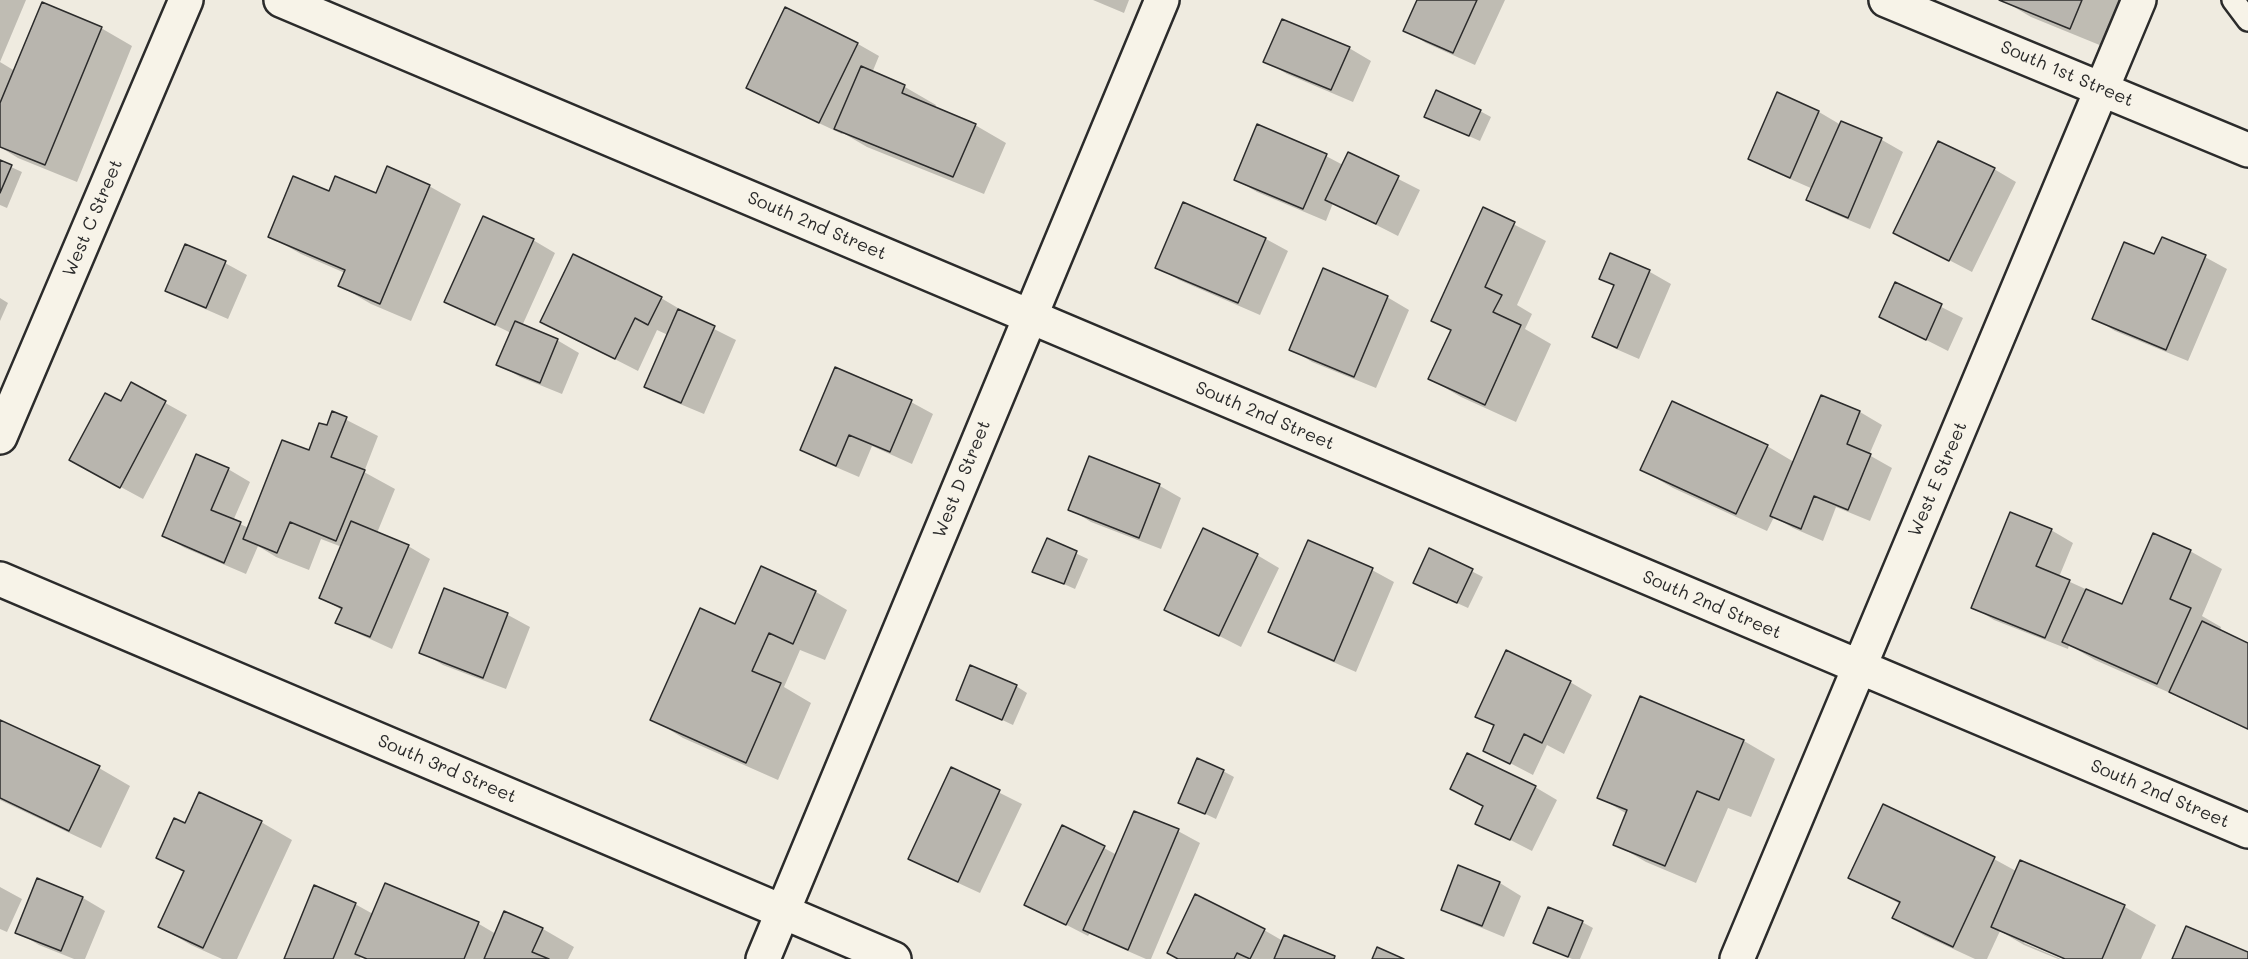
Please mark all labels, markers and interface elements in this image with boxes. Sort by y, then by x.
street label: South 1st Street [1997,36,2137,112]
street label: West C Street [59,156,127,280]
street label: South 2nd Street [744,187,890,265]
street label: South 2nd Street [1192,377,1338,455]
street label: West D Street [929,417,995,541]
street label: West E Street [1904,418,1972,540]
street label: South 2nd Street [1639,566,1785,644]
street label: South 3rd Street [374,730,520,808]
street label: South 2nd Street [2087,755,2233,833]

